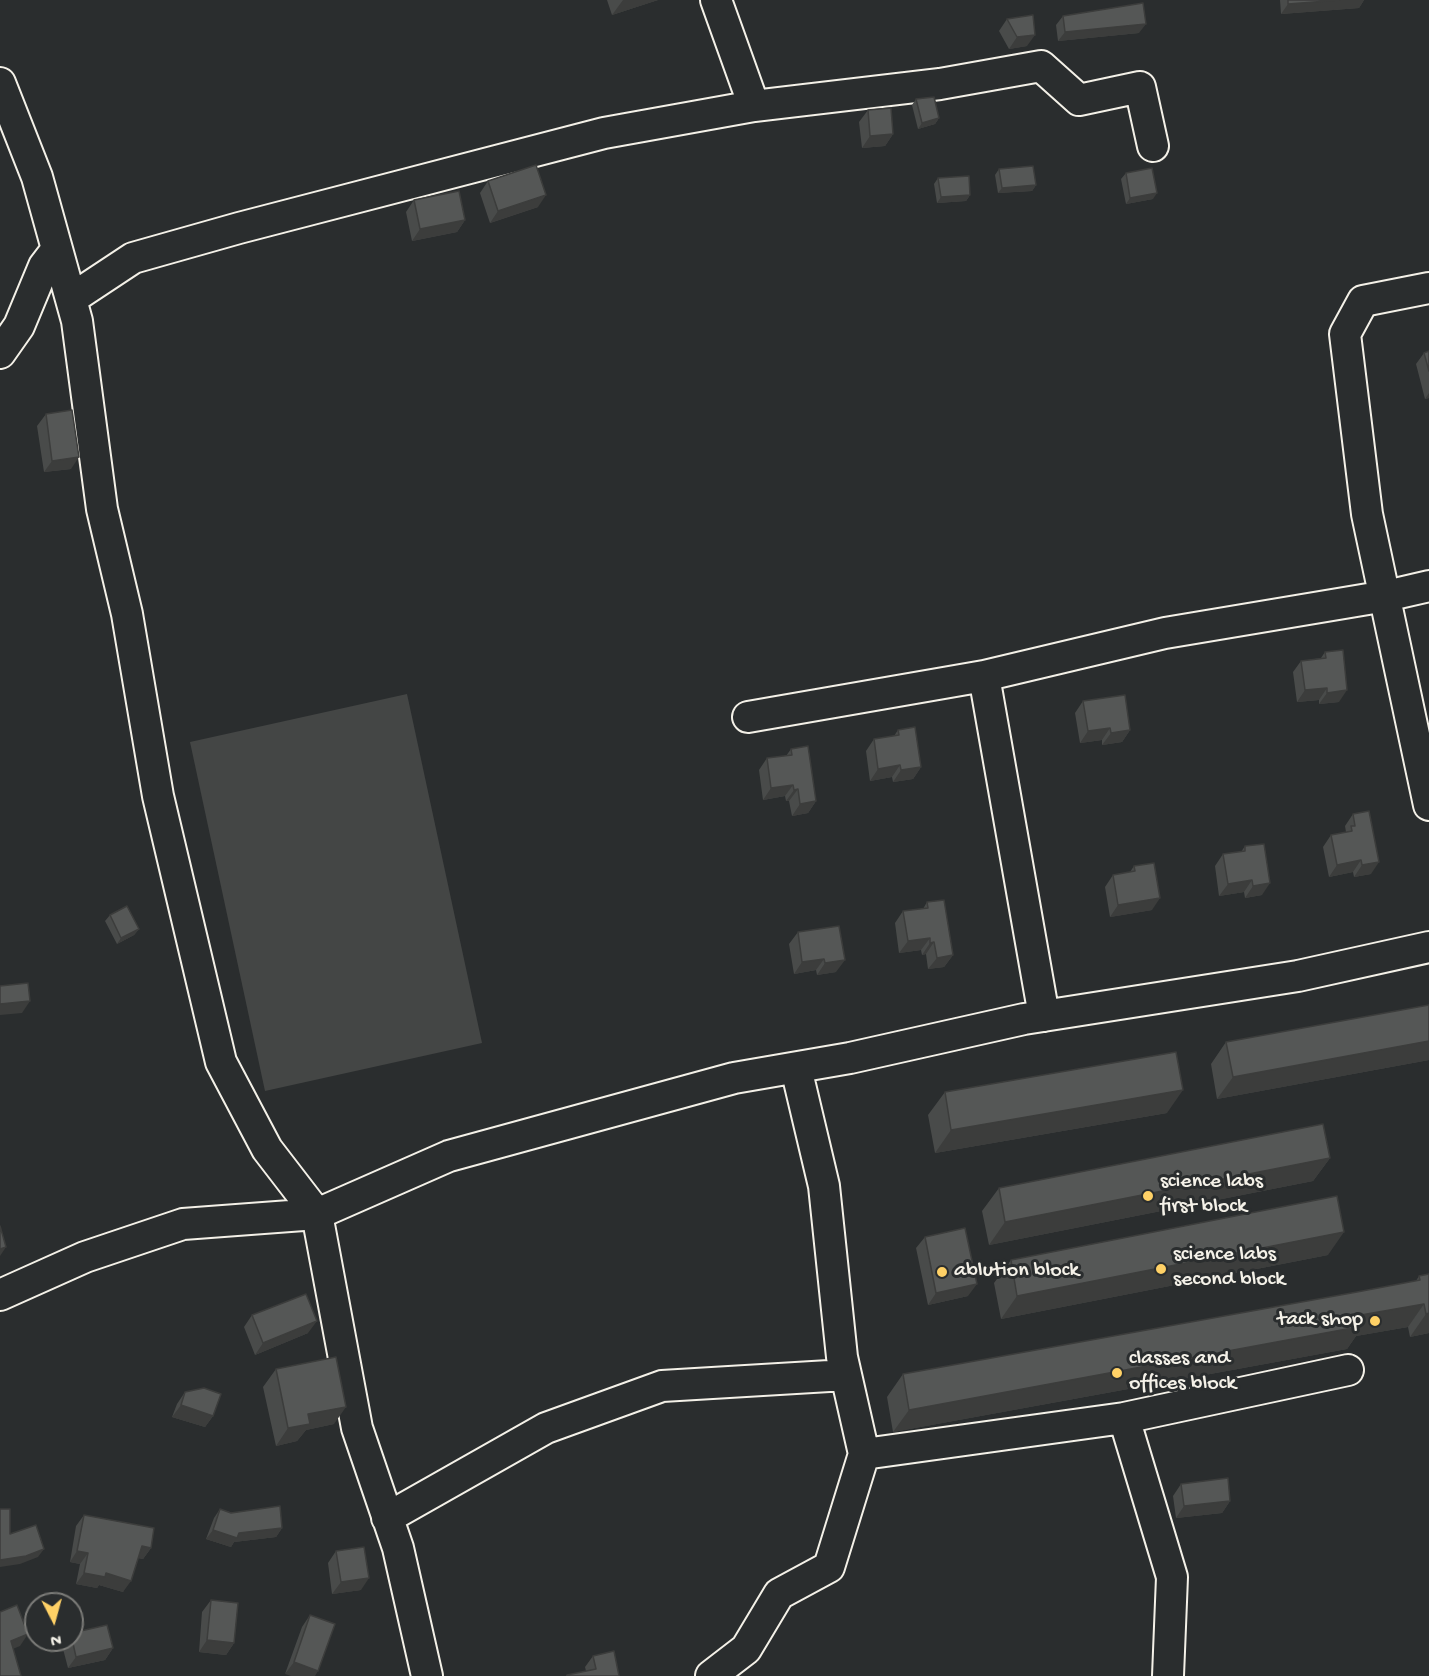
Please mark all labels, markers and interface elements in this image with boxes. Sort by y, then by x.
place label: science labs first block [1160,1170,1263,1222]
marker: science labs first block [1141,1189,1155,1203]
place label: science labs second block [1173,1243,1285,1294]
place label: ablution block [954,1259,1079,1285]
marker: science labs second block [1154,1262,1168,1276]
marker: ablution block [935,1265,949,1279]
place label: tack shop [1277,1308,1363,1334]
marker: tack shop [1368,1314,1382,1328]
place label: classes and offices block [1129,1347,1236,1398]
marker: classes and offices block [1110,1366,1124,1380]
north arrow [24,1592,84,1652]
text: N [50,1628,62,1648]

